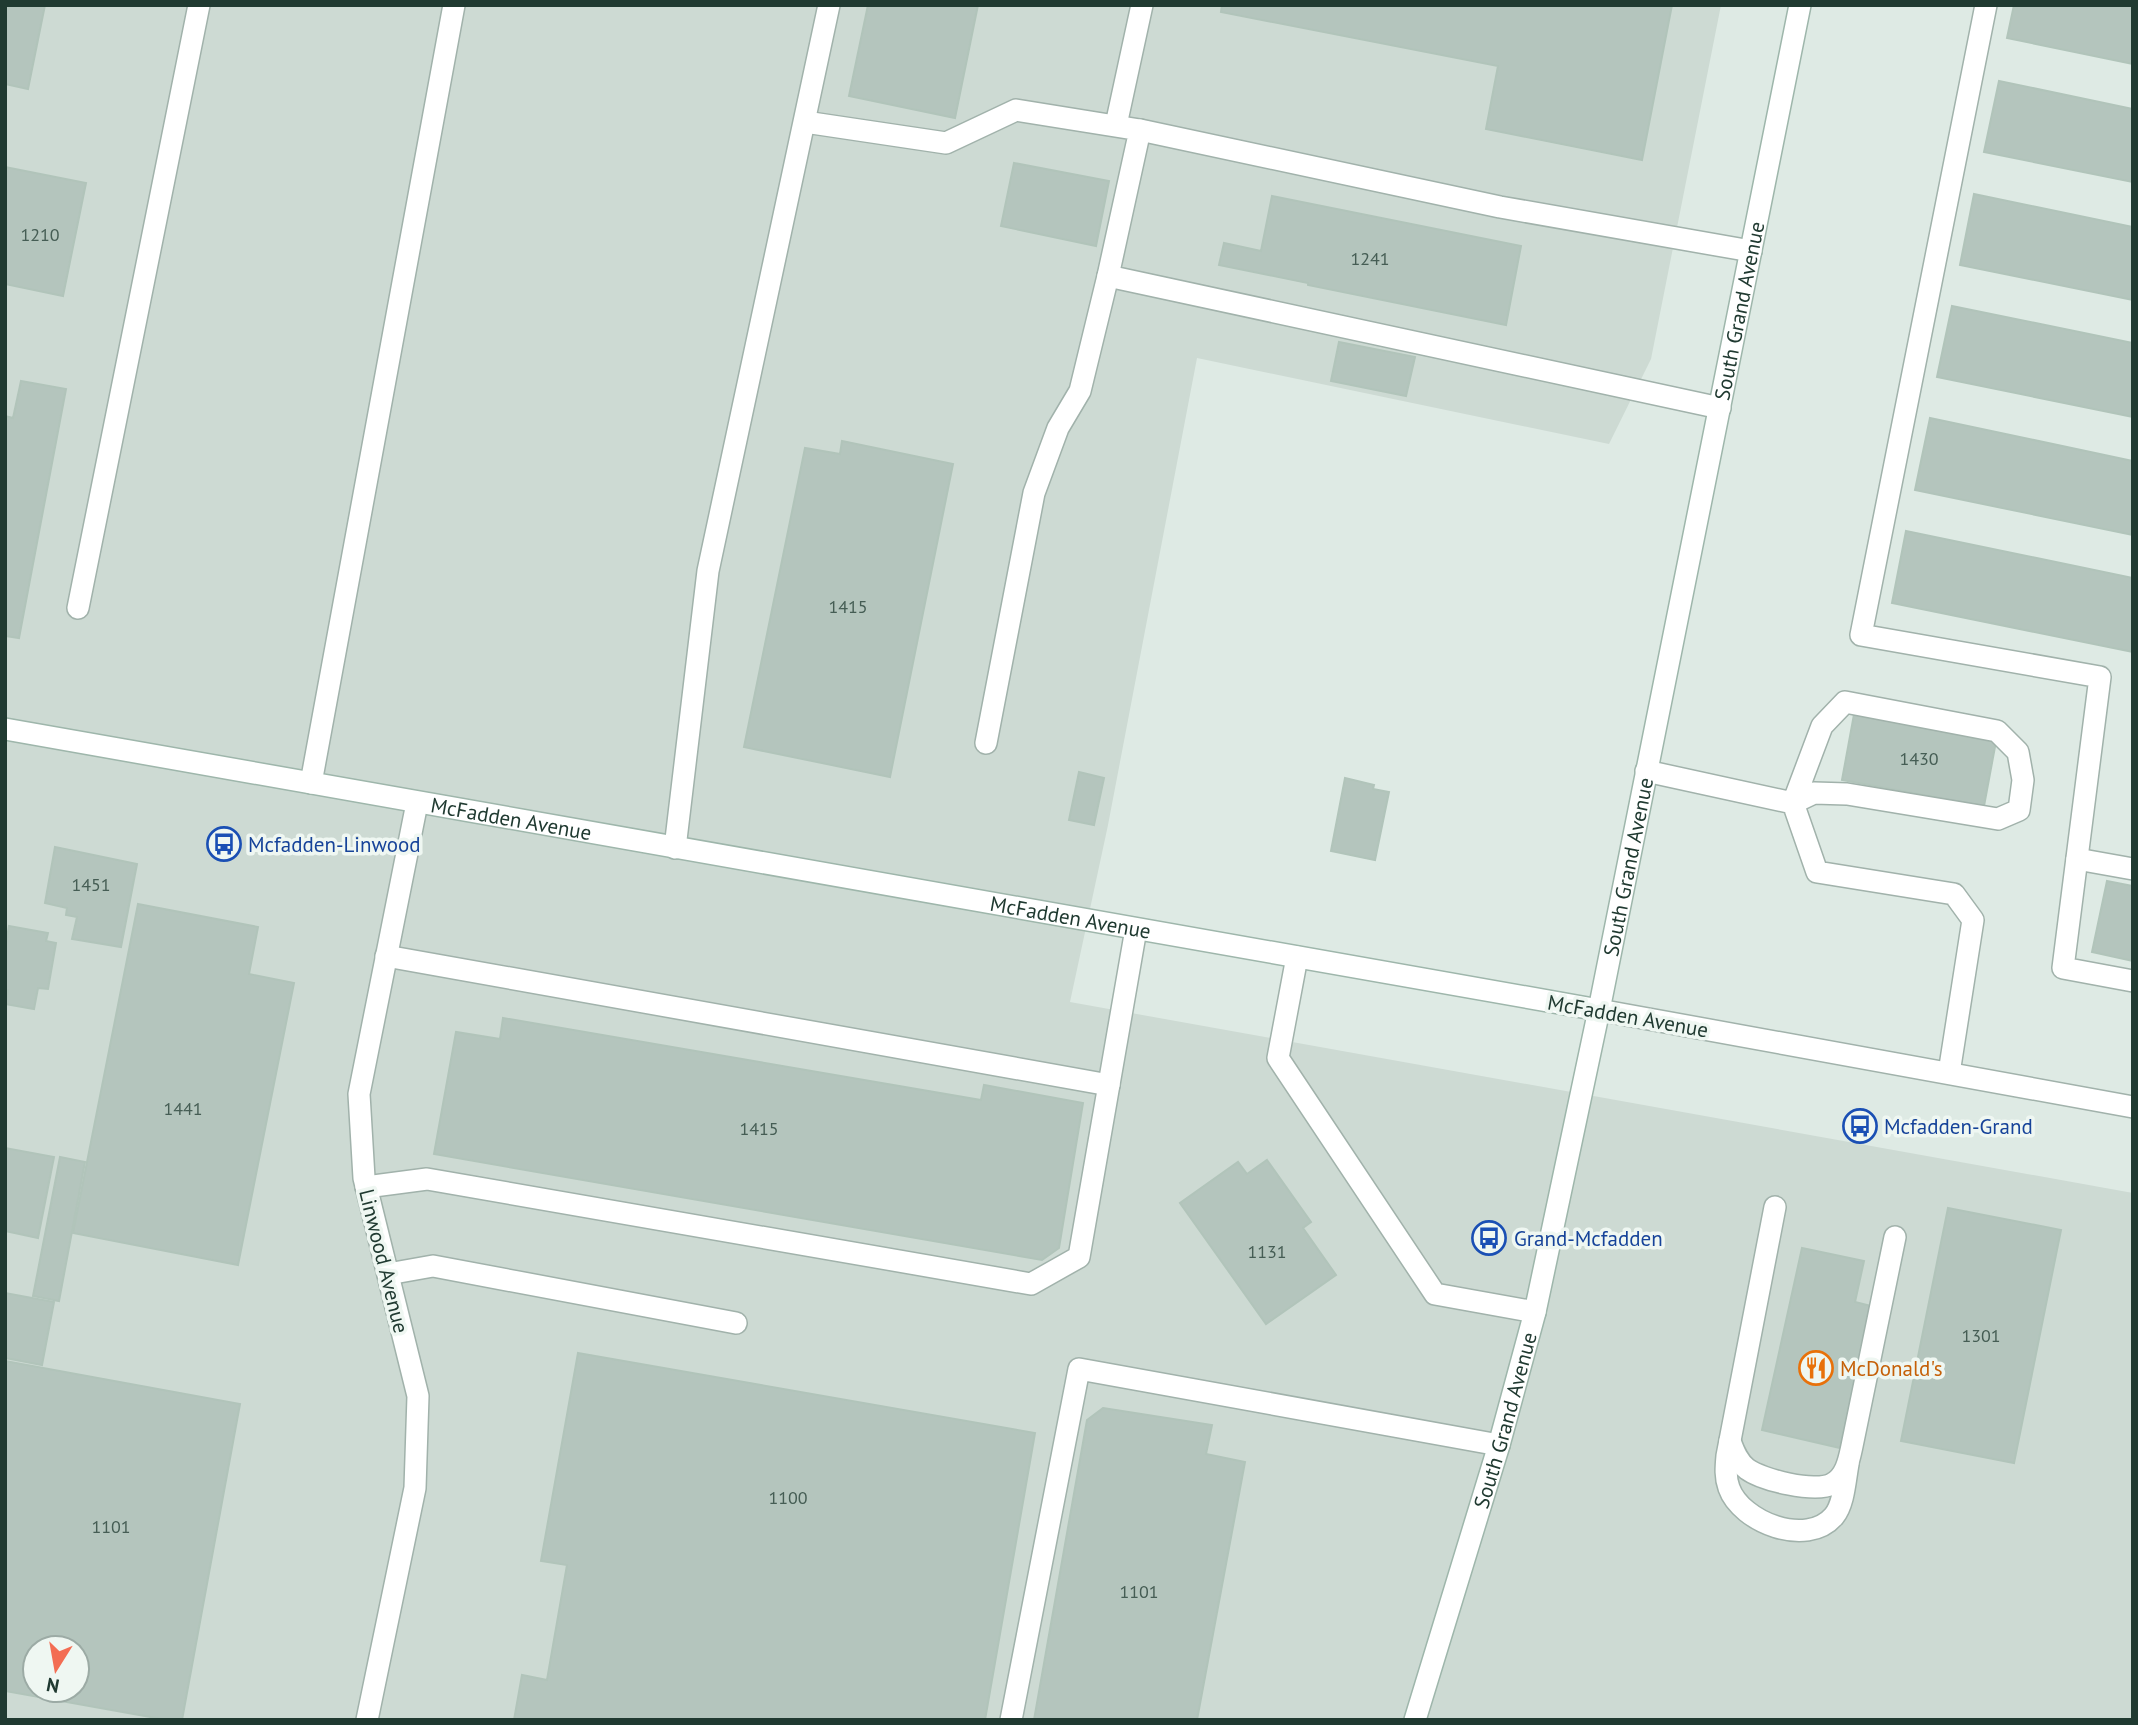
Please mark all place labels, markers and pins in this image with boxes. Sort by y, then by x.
bus stop icon: Mcfadden-Linwood [205,825,243,863]
place label: Mcfadden-Linwood [248,831,421,858]
bus stop icon: Mcfadden-Grand [1841,1107,1879,1145]
place label: Mcfadden-Grand [1884,1113,2033,1140]
bus stop icon: Grand-Mcfadden [1470,1219,1508,1257]
place label: Grand-Mcfadden [1514,1225,1663,1252]
restaurant icon: McDonald's [1797,1349,1835,1387]
place label: McDonald's [1840,1355,1943,1382]

